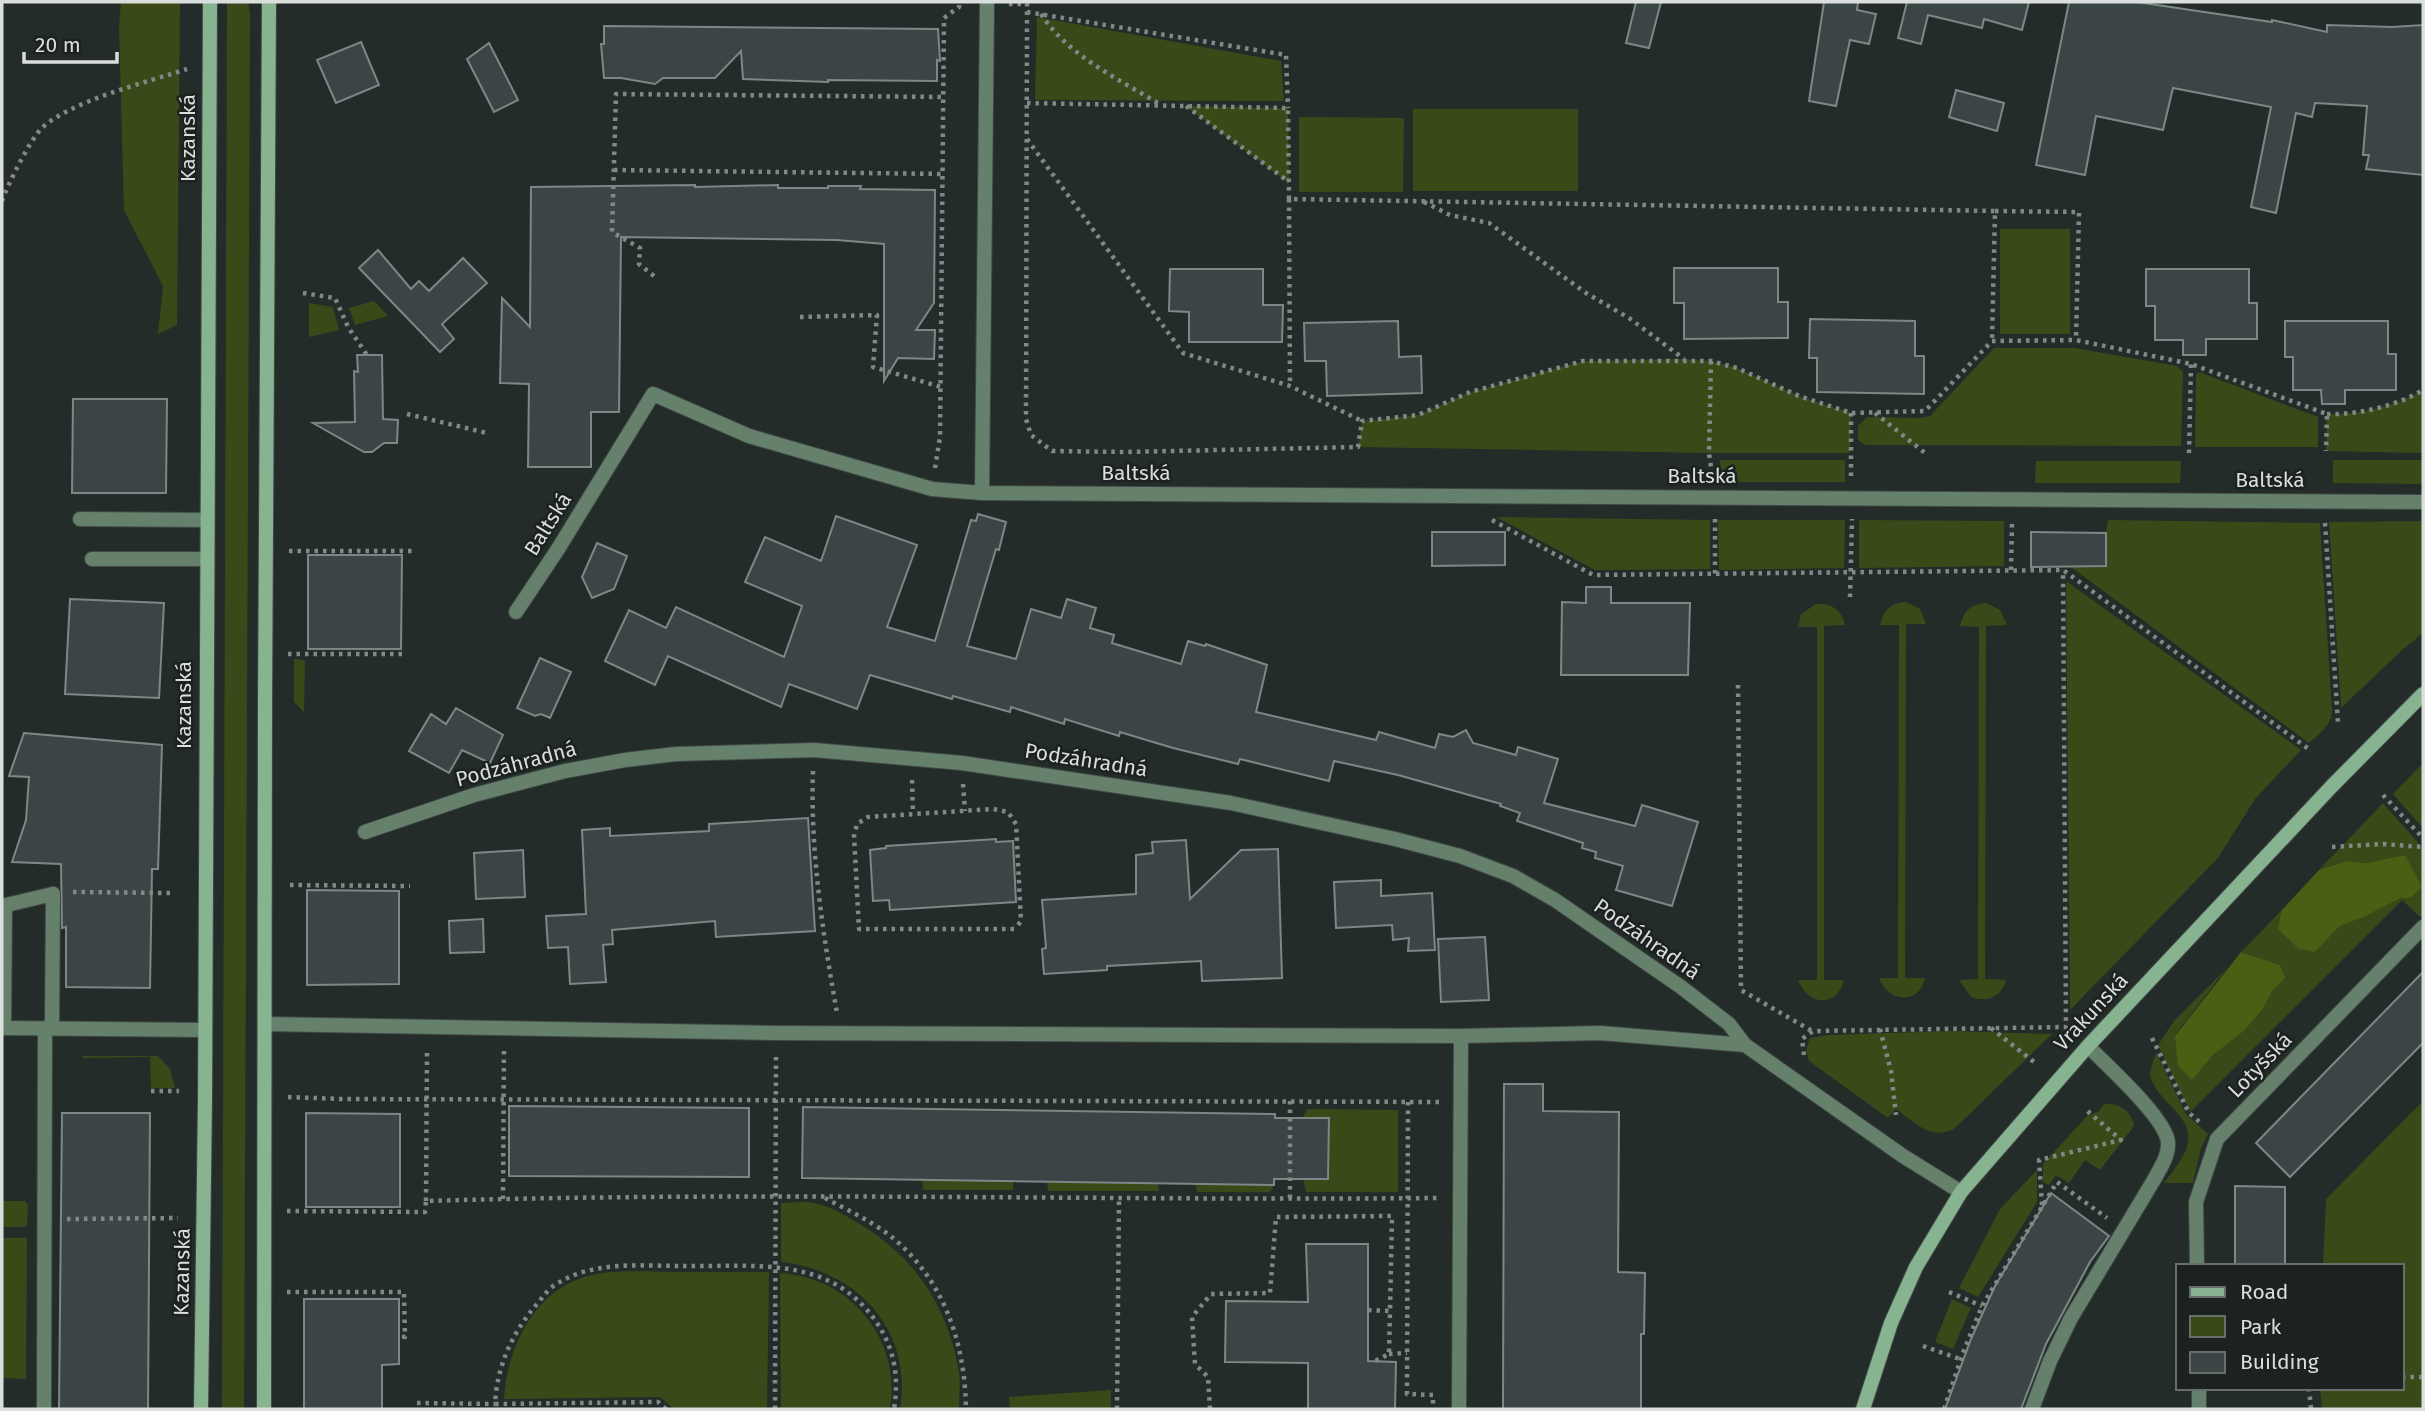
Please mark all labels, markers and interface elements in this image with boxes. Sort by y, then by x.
scale bar [24,21,117,65]
text: 20 m [35,32,81,58]
street label: Kazanská [175,94,201,182]
street label: Baltská [1101,460,1171,486]
street label: Baltská [1667,463,1737,489]
street label: Baltská [2235,467,2305,493]
street label: Baltská [519,488,577,560]
street label: Kazanská [171,661,197,749]
street label: Podzáhradná [453,735,579,793]
street label: Podzáhradná [1023,737,1149,783]
street label: Podzáhradná [1589,893,1705,985]
street label: Vrakunská [2048,968,2134,1056]
street label: Lotyšská [2222,1027,2298,1103]
street label: Kazanská [168,1228,196,1316]
legend [2176,1264,2404,1390]
text: Road [2240,1279,2288,1305]
text: Park [2240,1314,2282,1340]
text: Building [2240,1349,2319,1375]

